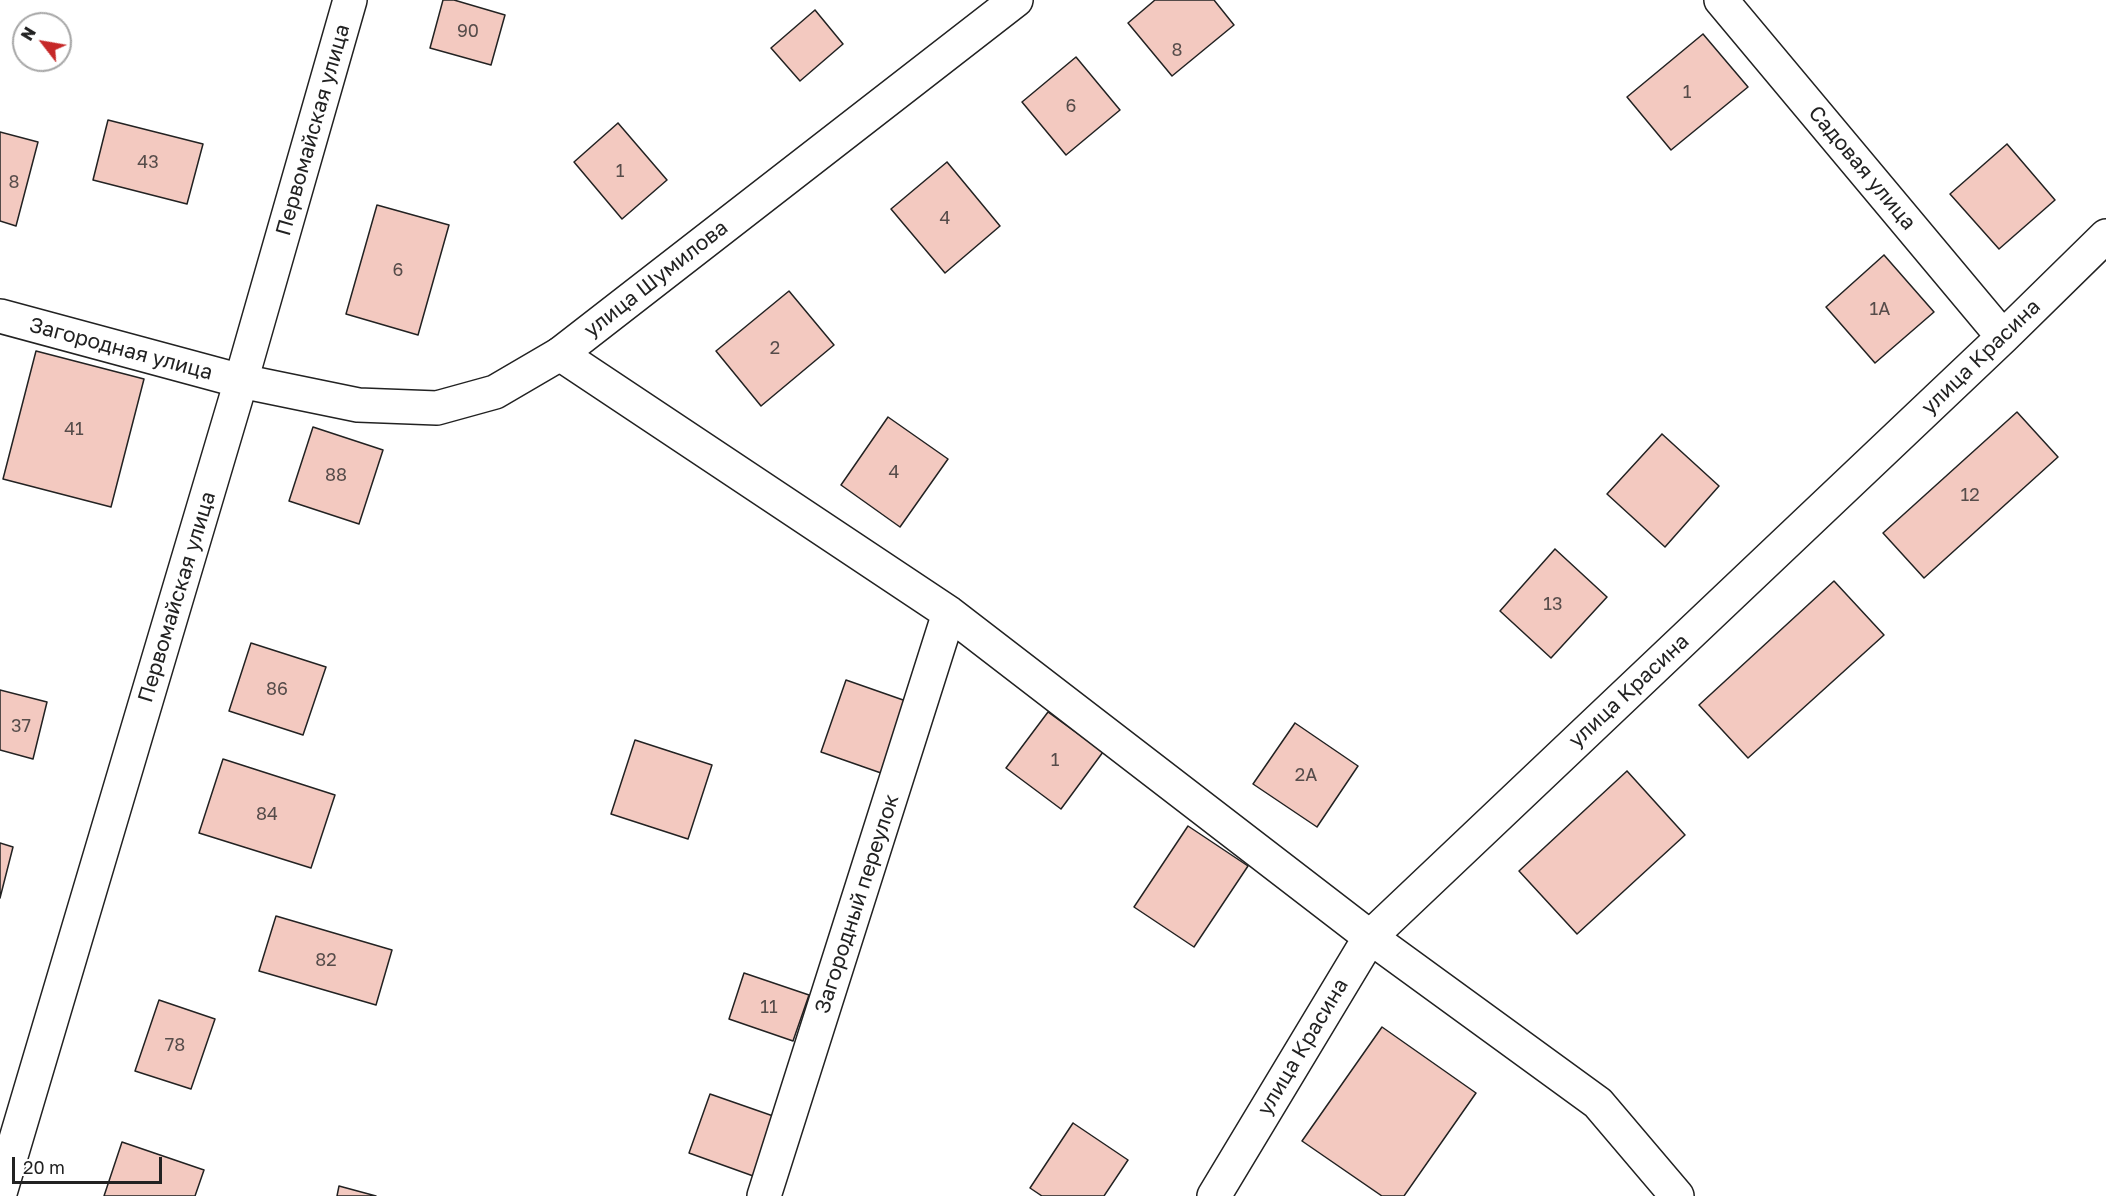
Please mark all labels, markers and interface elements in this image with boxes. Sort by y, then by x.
north arrow [12,12,72,72]
house number: 90 [457,20,479,42]
street label: Первомайская улица [271,21,355,239]
text: N [17,23,40,44]
house number: 8 [1172,39,1182,61]
house number: 1 [1683,81,1691,103]
house number: 6 [1066,95,1076,117]
street label: Садовая улица [1803,101,1921,235]
house number: 43 [137,151,159,173]
house number: 1 [616,160,624,182]
house number: 8 [9,171,19,193]
house number: 4 [940,207,950,229]
street label: улица Шумилова [579,215,733,343]
house number: 6 [393,259,403,281]
street label: улица Красина [1916,294,2046,420]
house number: 1А [1870,298,1890,320]
street label: Загородная улица [27,312,215,386]
house number: 2 [770,337,780,359]
house number: 41 [64,418,84,440]
house number: 4 [889,461,899,483]
house number: 88 [325,464,347,486]
house number: 12 [1960,484,1980,506]
street label: Первомайская улица [133,489,221,705]
house number: 13 [1543,593,1563,615]
street label: улица Красина [1564,629,1694,753]
house number: 86 [266,678,288,700]
house number: 37 [11,715,31,737]
house number: 1 [1051,749,1059,771]
house number: 2А [1295,764,1317,786]
street label: Загородный переулок [810,791,904,1017]
house number: 84 [256,803,278,825]
house number: 82 [315,949,337,971]
street label: улица Красина [1252,974,1354,1120]
house number: 11 [760,996,778,1018]
house number: 78 [165,1034,185,1056]
scale bar [15,1145,165,1183]
text: 20 m [23,1156,65,1178]

